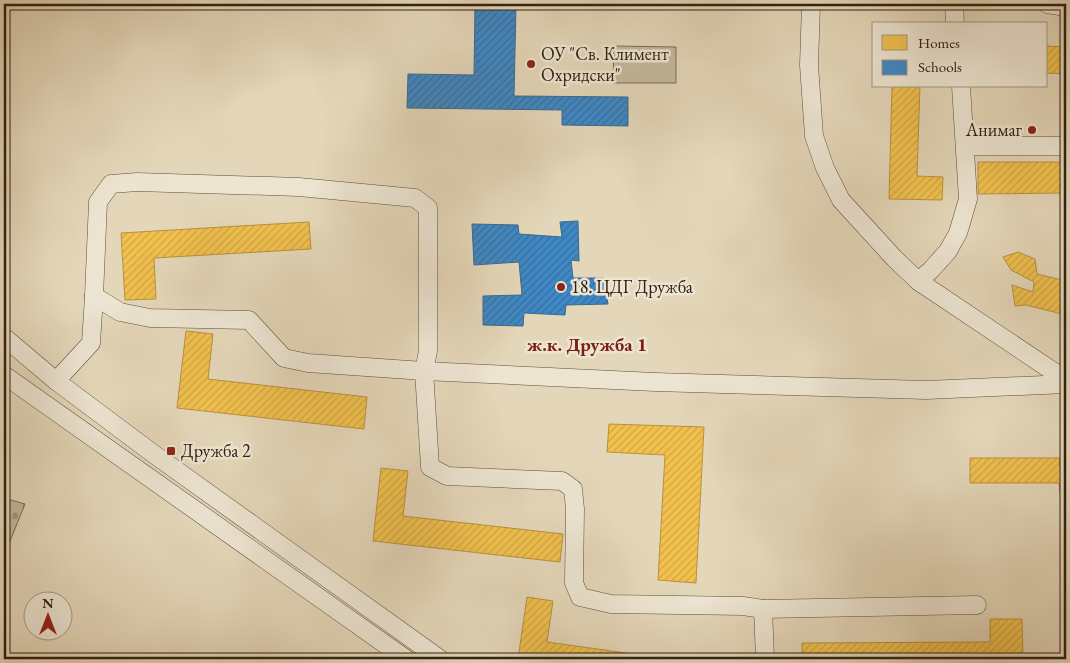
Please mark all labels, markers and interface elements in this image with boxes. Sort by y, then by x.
legend [872,22,1048,88]
text: Homes [918,33,960,52]
place label: ОУ "Св. Климент Охридски" [541,42,669,86]
text: Schools [918,57,962,76]
marker: ОУ "Св. Климент Охридски" [525,58,537,70]
place label: Анимаг [965,118,1023,141]
marker: Анимаг [1026,124,1038,136]
place label: 18. ЦДГ Дружба [571,275,694,298]
marker: 18. ЦДГ Дружба [555,281,567,293]
district label: ж.к. Дружба 1 [527,332,647,357]
place label: Дружба 2 [181,439,251,462]
marker: Дружба 2 [165,445,177,457]
north arrow [22,590,72,640]
text: N [42,594,54,612]

